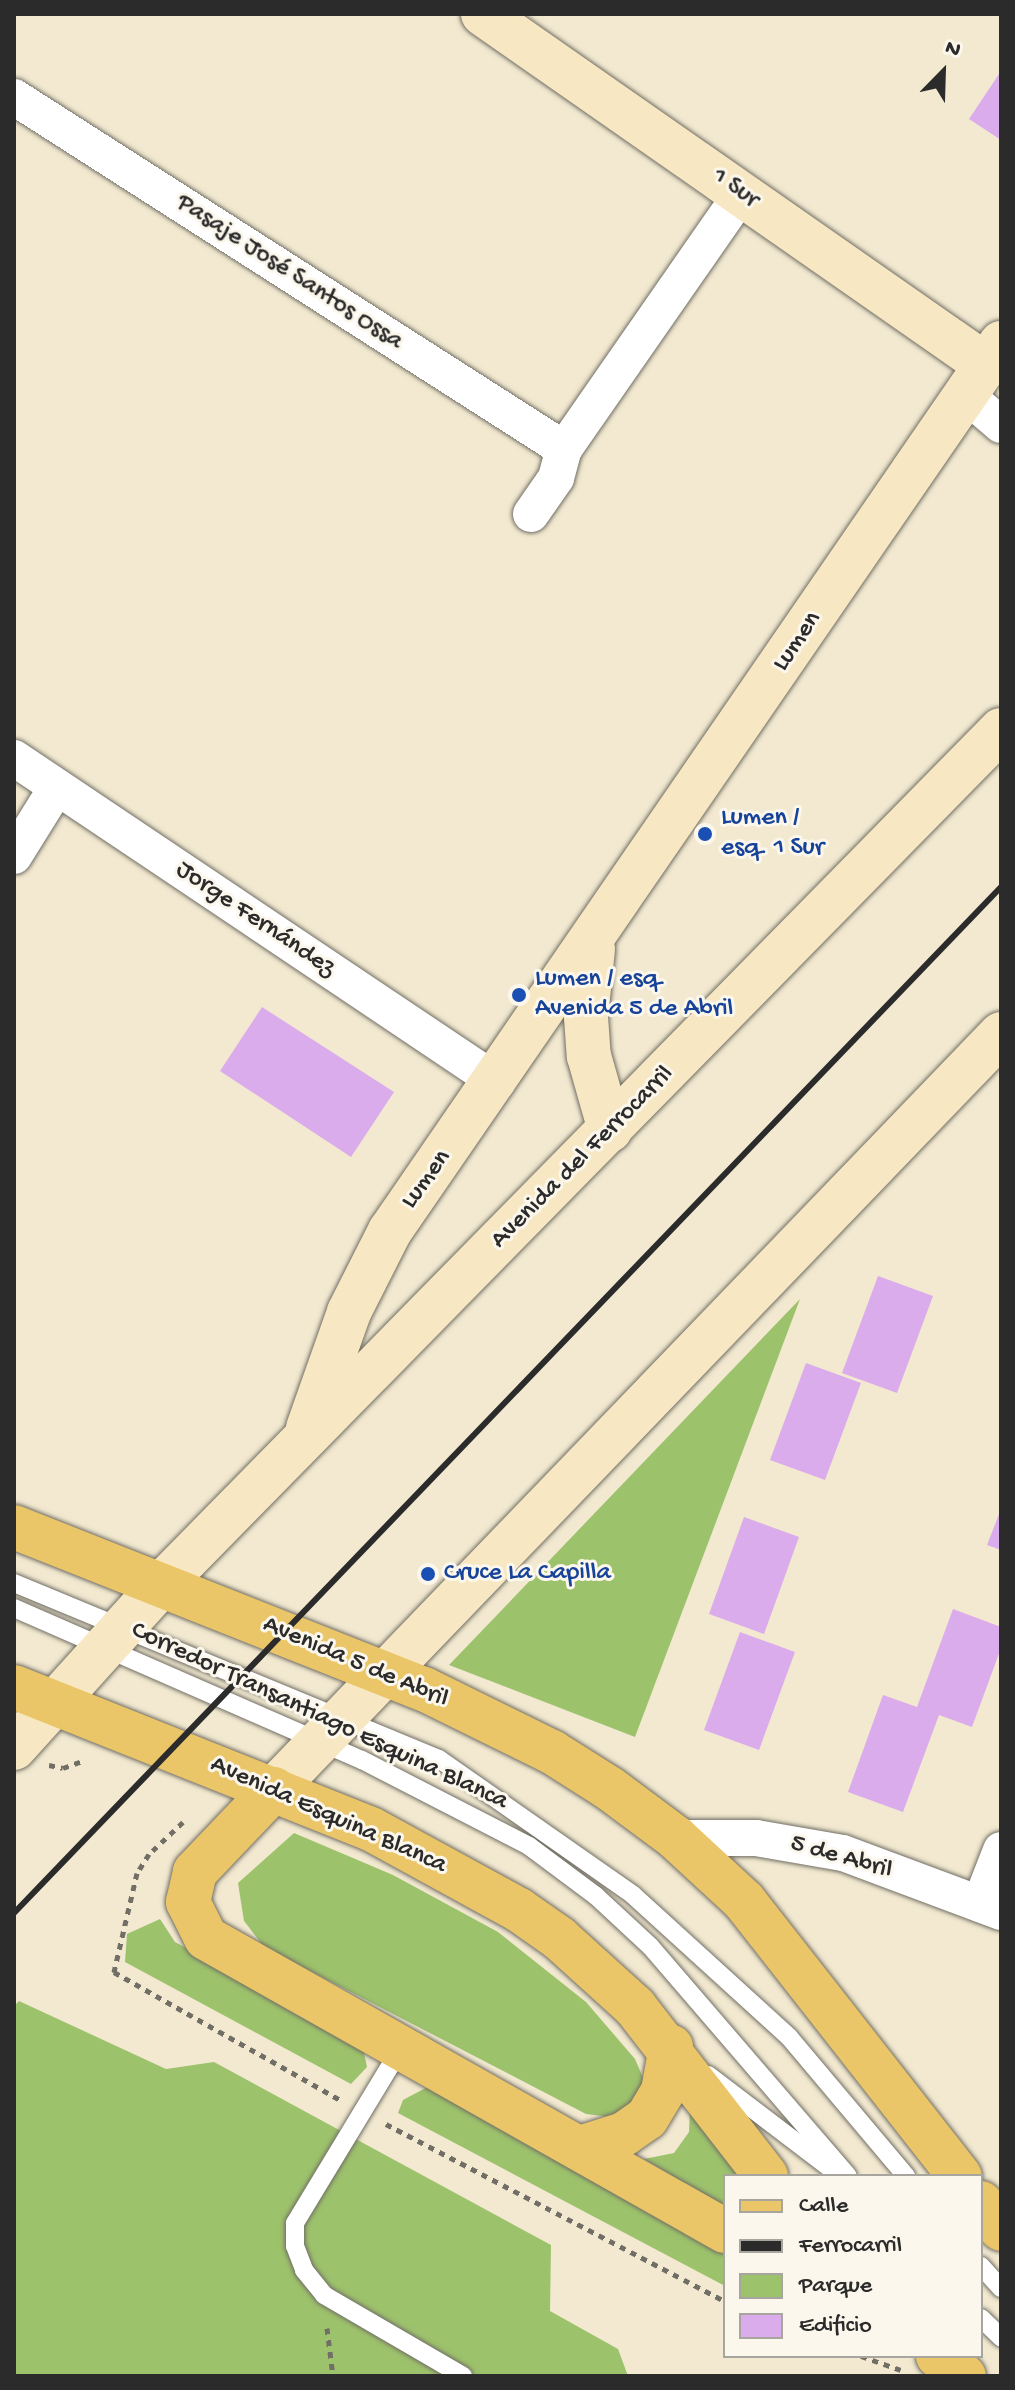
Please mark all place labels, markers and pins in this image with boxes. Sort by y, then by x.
place label: Lumen / esq. 1 Sur [721,803,824,864]
marker: Lumen / esq. 1 Sur [696,825,714,843]
place label: Lumen / esq. Avenida 5 de Abril [535,964,733,1026]
marker: Lumen / esq. Avenida 5 de Abril [510,986,528,1004]
place label: Cruce La Capilla [444,1558,611,1590]
marker: Cruce La Capilla [419,1565,437,1583]

